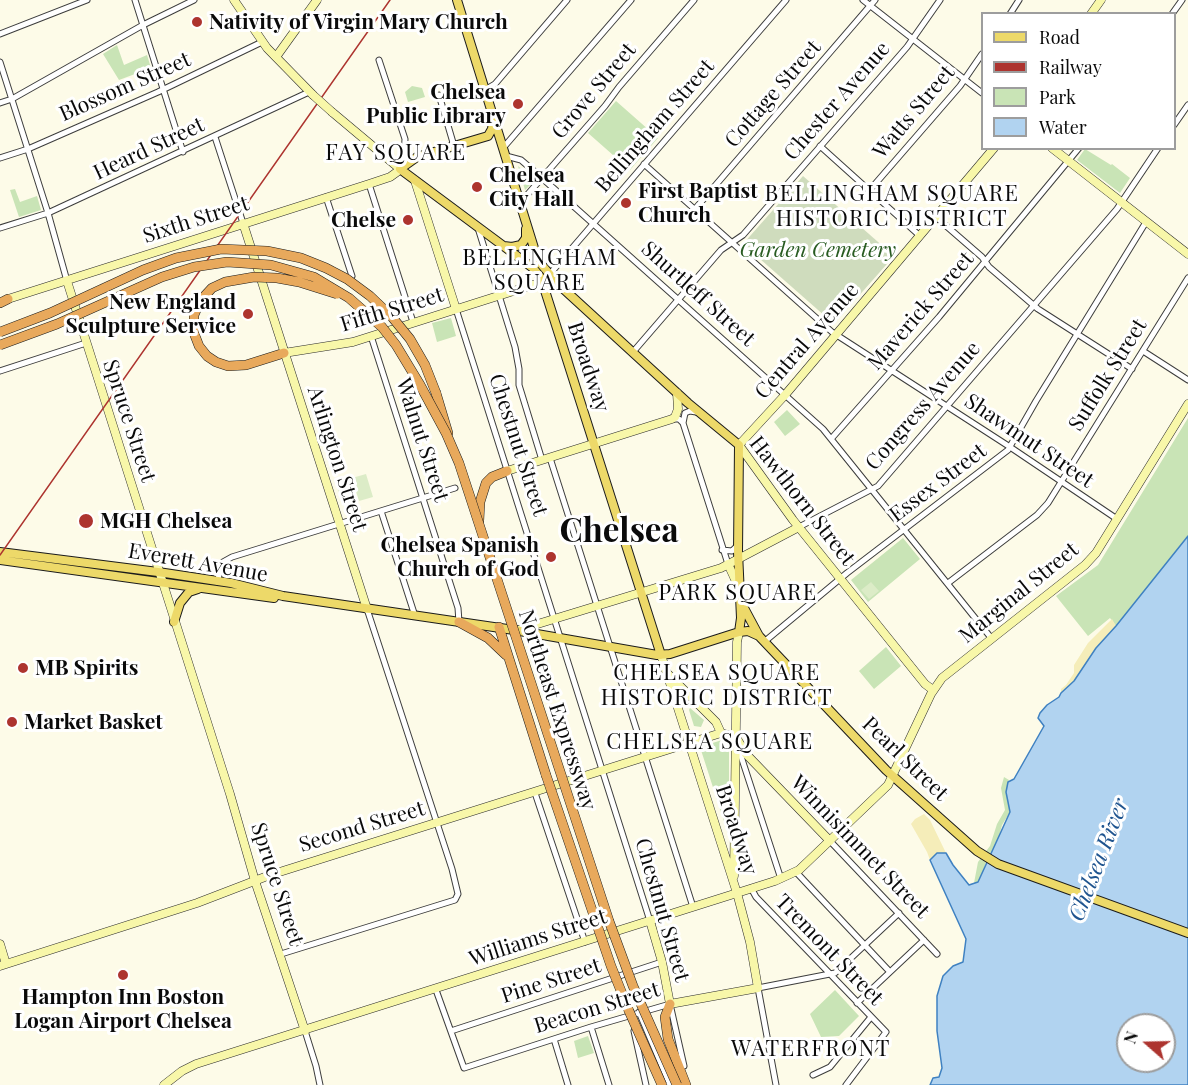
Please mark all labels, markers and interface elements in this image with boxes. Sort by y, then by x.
place label: Nativity of Virgin Mary Church [209,9,508,35]
legend [981,12,1176,150]
marker: Nativity of Virgin Mary Church [190,15,204,29]
text: Road [1039,25,1080,49]
street label: Cottage Street [720,35,826,153]
street label: Chester Avenue [779,37,895,165]
street label: Grove Street [547,38,641,144]
street label: Blossom Street [56,47,194,127]
street label: Bellingham Street [590,54,720,198]
text: Railway [1039,55,1102,79]
street label: Watts Street [868,60,960,164]
place label: Chelsea Public Library [366,79,506,129]
text: Park [1039,85,1076,109]
marker: Chelsea Public Library [511,97,525,111]
street label: Heard Street [90,112,208,186]
text: Water [1039,115,1087,139]
district label: FAY SQUARE [325,140,467,166]
place label: Chelsea City Hall [489,162,574,212]
place label: First Baptist Church [638,178,758,228]
marker: Chelsea City Hall [470,180,484,194]
district label: BELLINGHAM SQUARE HISTORIC DISTRICT [765,181,1019,232]
street label: Sixth Street [140,191,252,249]
marker: First Baptist Church [619,196,633,210]
place label: Chelse [331,207,396,233]
marker: Chelse [401,213,415,227]
street label: Shurtleff Street [636,236,760,352]
park label: Garden Cemetery [740,237,896,263]
district label: BELLINGHAM SQUARE [462,245,618,296]
street label: Maverick Street [863,247,979,375]
street label: Central Avenue [750,278,864,404]
street label: Fifth Street [337,282,447,338]
place label: New England Sculpture Service [66,289,236,339]
marker: New England Sculpture Service [241,307,255,321]
street label: Suffolk Street [1064,314,1152,436]
street label: Broadway [562,319,614,415]
street label: Congress Avenue [860,337,986,475]
street label: Spruce Street [97,356,161,486]
street label: Chestnut Street [483,371,553,519]
street label: Walnut Street [390,375,454,505]
street label: Arlington Street [302,383,372,535]
street label: Shawmut Street [960,389,1098,493]
street label: Hawthorn Street [744,431,860,571]
street label: Essex Street [885,439,991,527]
place label: MGH Chelsea [100,508,232,534]
marker: MGH Chelsea [77,512,95,530]
district label: Chelsea [559,512,679,552]
place label: Chelsea Spanish Church of God [381,532,539,582]
street label: Marginal Street [954,537,1084,649]
street label: Everett Avenue [126,538,270,588]
marker: Chelsea Spanish Church of God [544,550,558,564]
district label: PARK SQUARE [658,580,818,606]
street label: Northeast Expressway [513,607,601,813]
place label: MB Spirits [35,655,138,681]
district label: CHELSEA SQUARE HISTORIC DISTRICT [601,660,833,712]
marker: MB Spirits [16,661,30,675]
place label: Market Basket [24,709,163,735]
street label: Pearl Street [857,712,953,806]
marker: Market Basket [5,715,19,729]
district label: CHELSEA SQUARE [606,729,814,755]
street label: Winnisimmet Street [786,770,934,924]
street label: Broadway [710,782,762,878]
water label: Chelsea River [1064,795,1134,925]
street label: Second Street [296,796,428,858]
street label: Spruce Street [245,819,309,949]
street label: Chestnut Street [629,835,695,985]
street label: Tremont Street [770,889,888,1011]
street label: Williams Street [466,904,610,972]
street label: Pine Street [498,953,604,1009]
marker: Hampton Inn Boston Logan Airport Chelsea [116,968,130,982]
street label: Beacon Street [531,977,663,1039]
place label: Hampton Inn Boston Logan Airport Chelsea [14,984,232,1034]
north arrow [1116,1013,1176,1073]
text: N [1119,1028,1142,1046]
district label: WATERFRONT [731,1036,891,1062]

